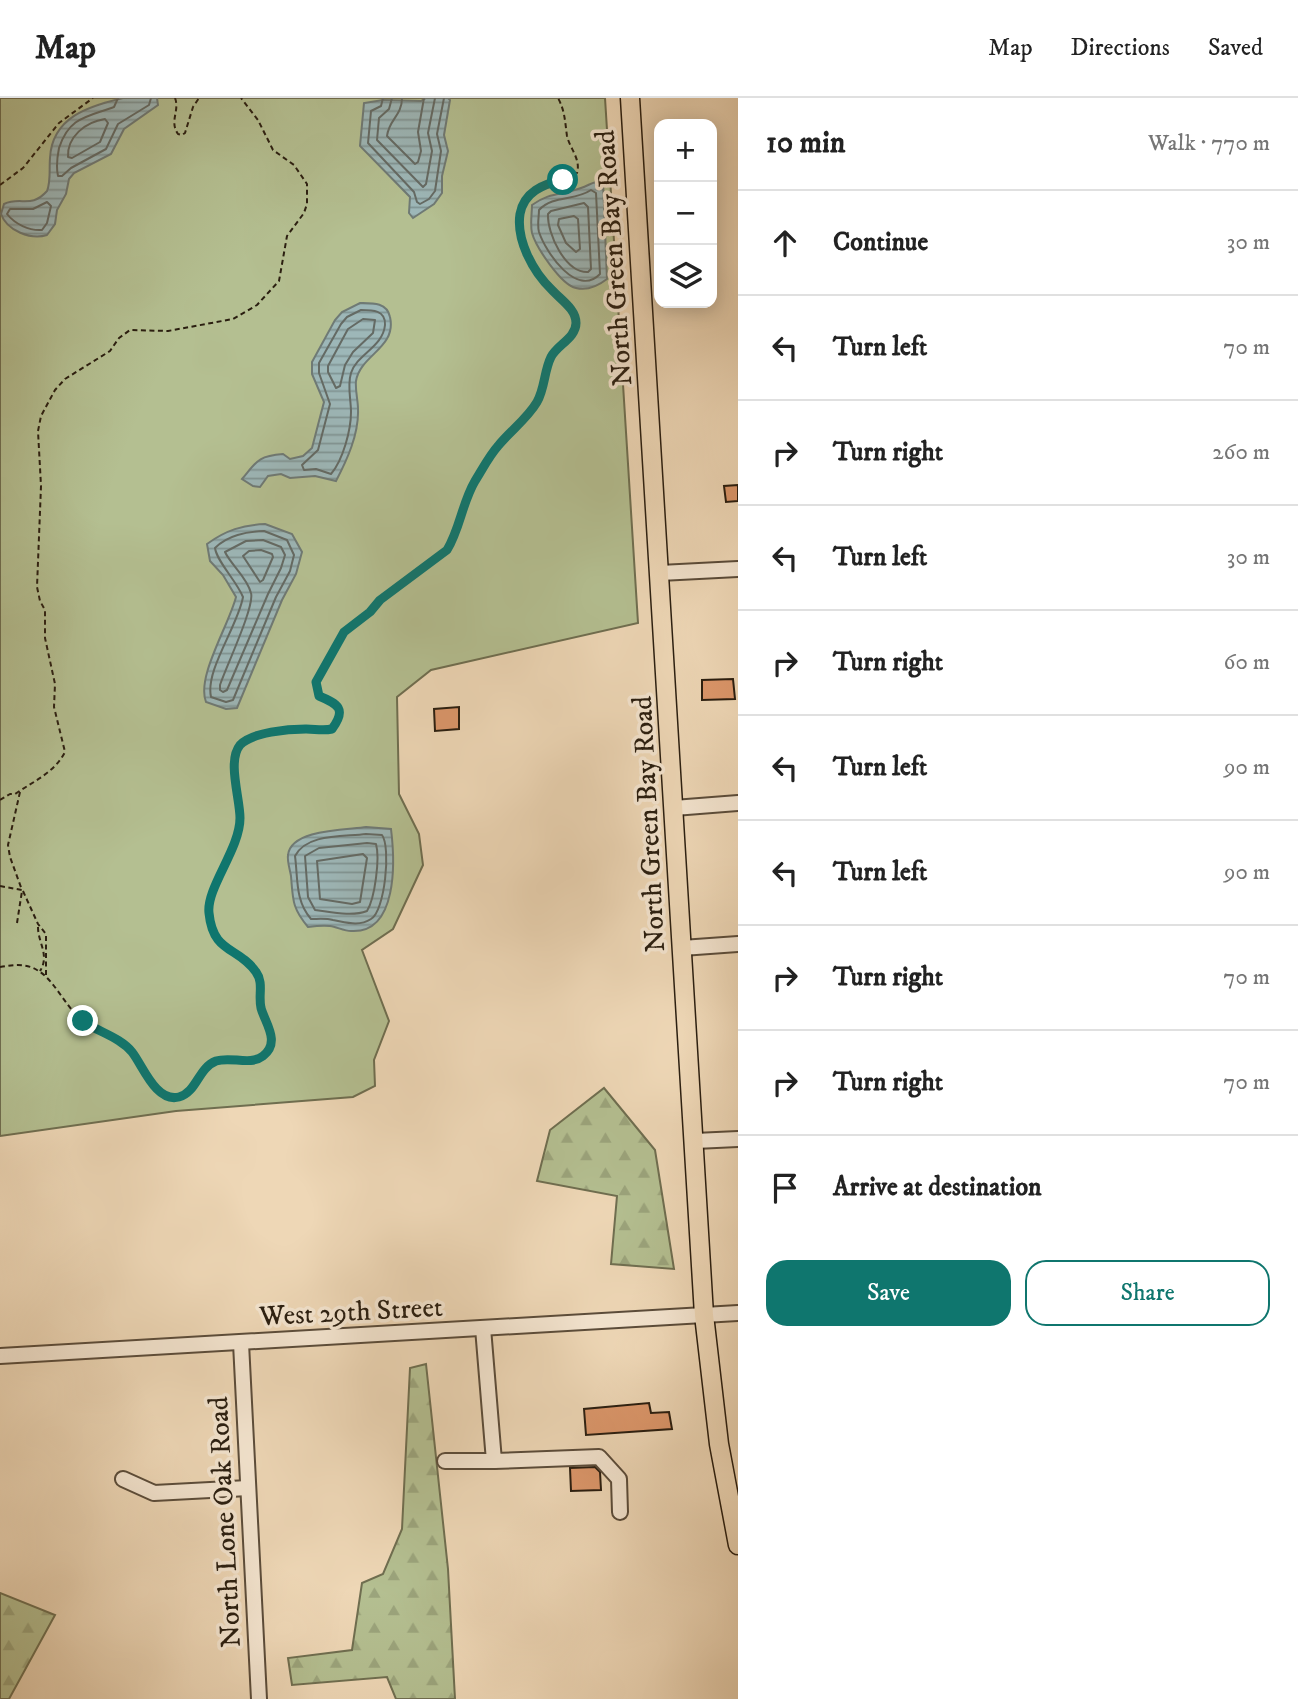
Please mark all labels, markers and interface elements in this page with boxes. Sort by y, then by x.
text: Map [35,28,96,69]
text: Map [988,33,1033,63]
text: Directions [1071,33,1170,63]
text: Saved [1208,33,1263,63]
map controls [654,119,717,308]
button: + [654,119,717,182]
text: 10 min [766,125,845,162]
street label: North Green Bay Road [588,129,640,387]
text: Walk · 770 m [1148,129,1270,158]
route start [547,164,578,195]
button: − [654,182,717,245]
icon: ahead [766,224,804,262]
text: Continue [833,226,928,259]
text: 30 m [1227,228,1270,257]
button: layers [654,245,717,308]
icon: left [766,329,804,367]
text: Turn left [833,331,927,364]
text: 70 m [1223,333,1270,362]
icon: right [766,434,804,472]
text: Turn right [833,436,943,469]
text: 260 m [1212,438,1270,467]
icon: left [766,539,804,577]
text: Turn left [833,541,927,574]
text: 30 m [1227,543,1270,572]
icon: right [766,644,804,682]
text: Turn right [833,646,943,679]
text: 60 m [1223,648,1270,677]
street label: North Green Bay Road [625,695,673,953]
icon: left [766,749,804,787]
text: Turn left [833,751,927,784]
text: 90 m [1224,753,1270,782]
icon: left [766,854,804,892]
text: Turn left [833,856,927,889]
text: 90 m [1224,858,1270,887]
icon: right [766,959,804,997]
text: Turn right [833,961,943,994]
text: 70 m [1223,963,1270,992]
route end [67,1005,98,1036]
icon: right [766,1064,804,1102]
text: Turn right [833,1066,943,1099]
text: 70 m [1223,1068,1270,1097]
icon: arrive [766,1169,804,1207]
text: Arrive at destination [833,1171,1042,1204]
button: Save [766,1260,1011,1326]
button: Share [1025,1260,1270,1326]
street label: West 29th Street [257,1290,444,1334]
street label: North Lone Oak Road [201,1395,249,1649]

